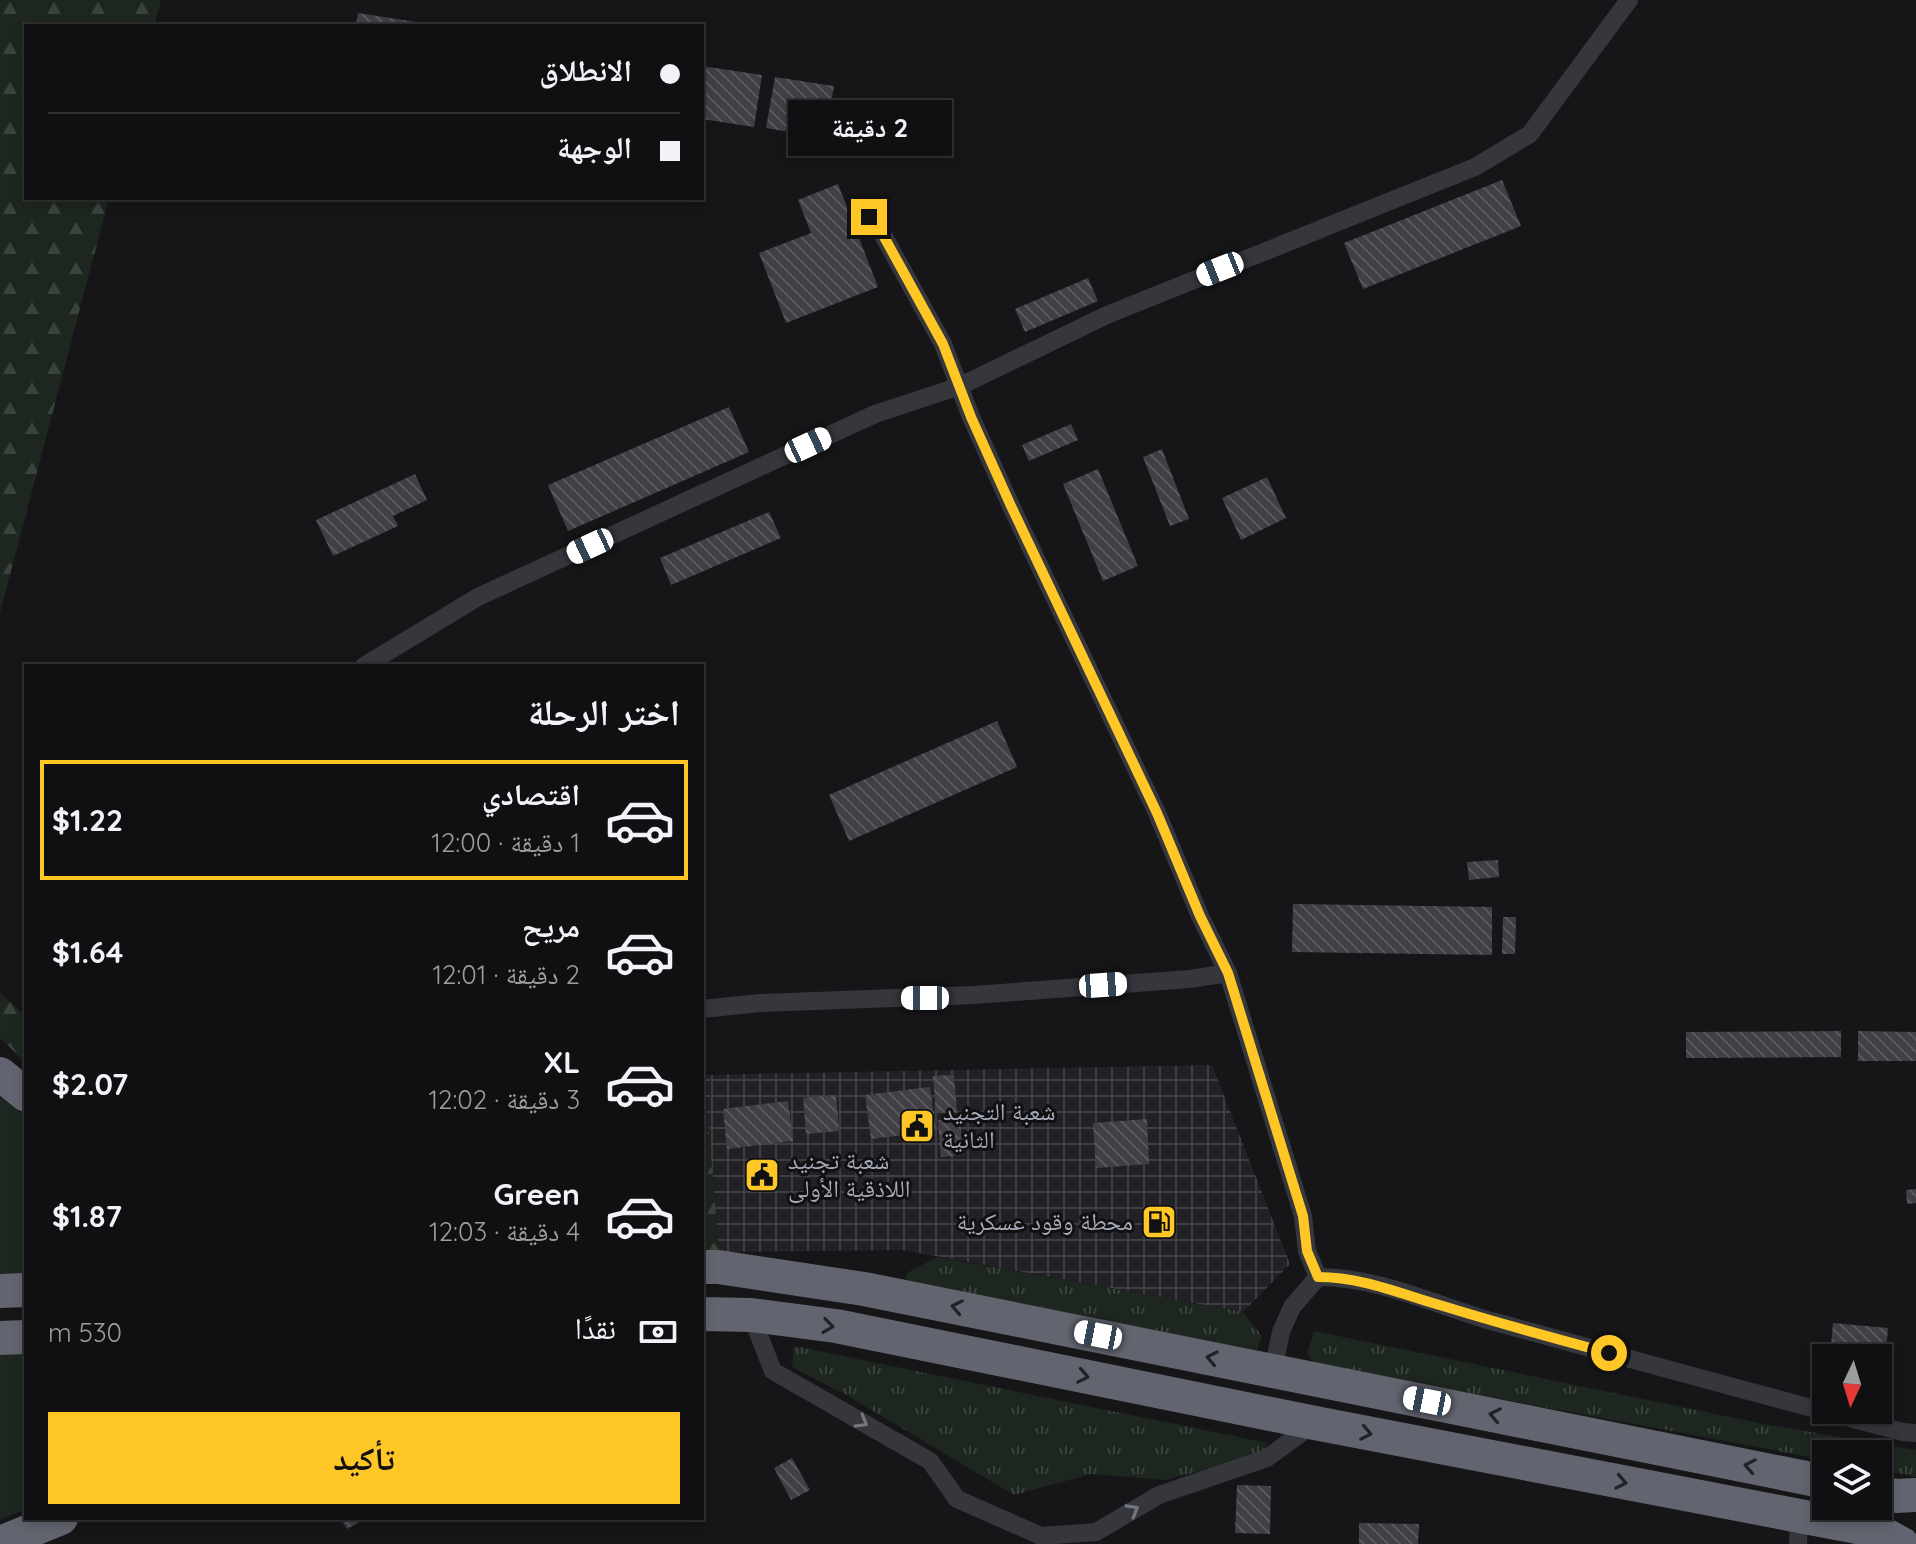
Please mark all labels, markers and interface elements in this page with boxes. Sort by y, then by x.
text: الانطلاق [539,51,632,89]
callout: 2 دقيقة [787,101,951,157]
text: 2 دقيقة [832,111,908,144]
text: الوجهة [557,128,632,166]
route end [851,199,887,235]
car [1193,249,1247,289]
car [781,424,835,466]
car [563,525,617,567]
text: اختر الرحلة [528,689,680,734]
text: اقتصادي [482,775,580,813]
icon: car [604,784,676,856]
text: $1.22 [52,801,123,839]
text: 1 دقيقة · 12:00 [431,826,580,859]
text: مريح [522,907,580,945]
icon: car [604,916,676,988]
text: $1.64 [52,933,123,971]
text: 2 دقيقة · 12:01 [432,958,580,991]
car [1078,971,1128,999]
car [901,986,949,1010]
text: XL [543,1043,580,1081]
icon: car [604,1048,676,1120]
text: $2.07 [52,1065,128,1103]
text: 3 دقيقة · 12:02 [428,1083,580,1116]
place label: شعبة التجنيد الثانية [943,1096,1056,1154]
public building icon: شعبة التجنيد الثانية [898,1107,936,1145]
place label: شعبة تجنيد اللاذقية الأولى [788,1145,910,1203]
public building icon: شعبة تجنيد اللاذقية الأولى [743,1156,781,1194]
text: Green [493,1175,580,1213]
icon: car [604,1180,676,1252]
text: $1.87 [52,1197,122,1235]
fuel station icon: محطة وقود عسكرية [1140,1203,1178,1241]
place label: محطة وقود عسكرية [957,1206,1133,1236]
text: 4 دقيقة · 12:03 [429,1215,580,1248]
one-way arrow [951,1300,964,1317]
text: نقدًا [575,1309,616,1347]
icon: cash [636,1310,680,1354]
text: 530 m [48,1316,122,1349]
one-way arrow [821,1317,835,1334]
car [1072,1319,1124,1351]
route start [1591,1335,1627,1371]
north arrow [1812,1344,1892,1424]
map controls [1812,1344,1892,1520]
one-way arrow [1206,1351,1219,1368]
one-way arrow [1076,1367,1089,1384]
car [1401,1385,1453,1417]
one-way arrow [1488,1407,1502,1424]
button: تأكيد [48,1412,680,1504]
one-way arrow [853,1412,868,1428]
one-way arrow [1359,1423,1372,1440]
button: layers [1812,1440,1892,1520]
one-way arrow [1743,1459,1756,1476]
one-way arrow [1614,1472,1628,1489]
one-way arrow [1124,1504,1139,1520]

